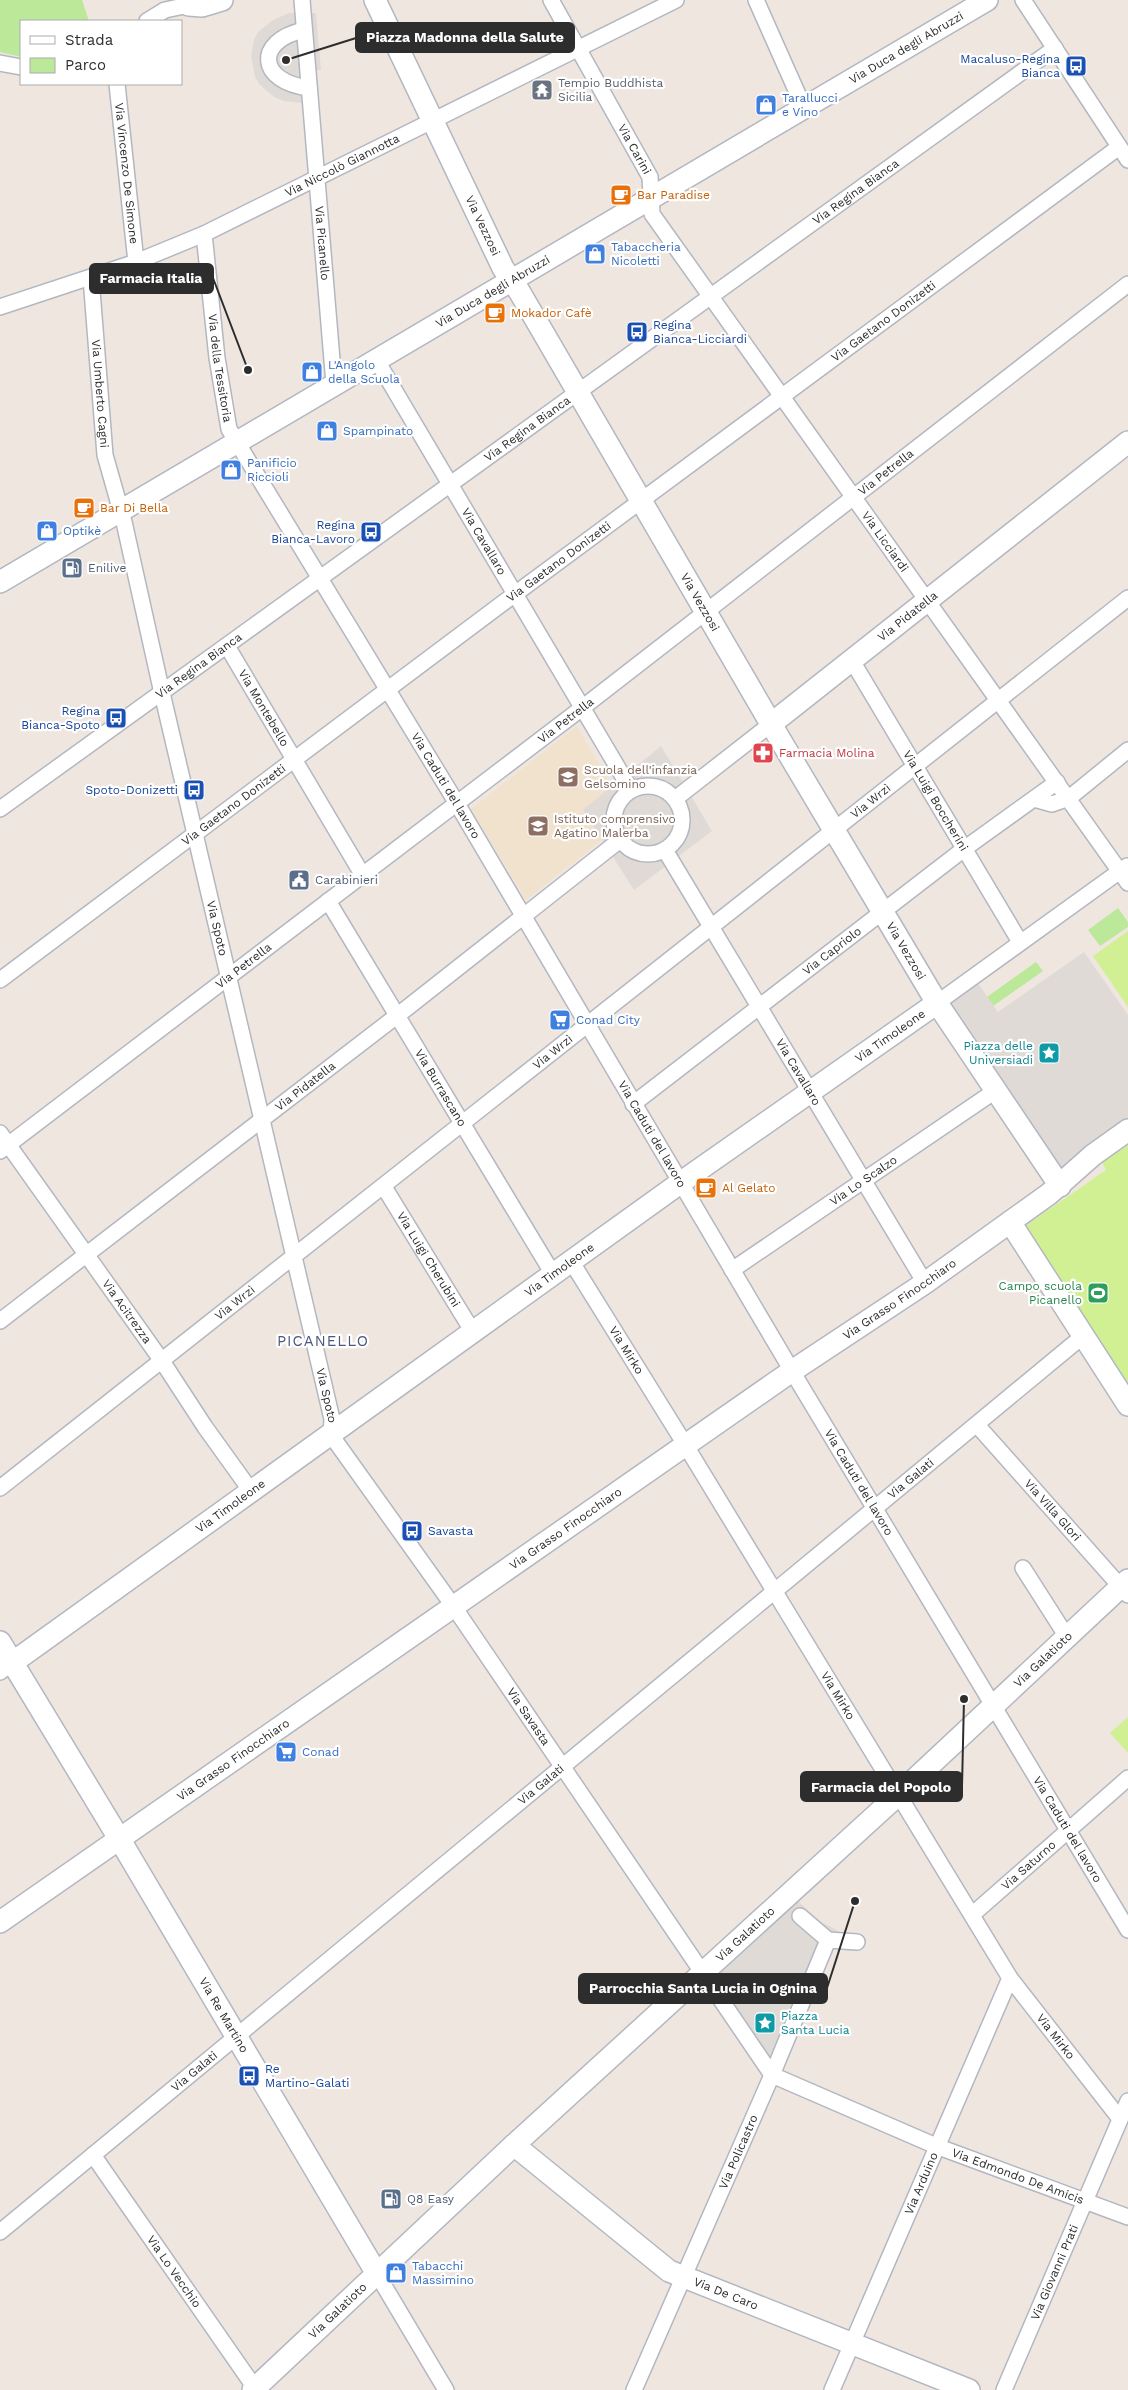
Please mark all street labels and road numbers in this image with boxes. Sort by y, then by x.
street label: Via Duca degli Abruzzi [847,9,966,87]
street label: Via Vincenzo De Simone [112,102,141,245]
street label: Via Carini [615,122,654,177]
street label: Via Niccolò Giannotta [283,131,402,200]
street label: Via Regina Bianca [810,156,902,228]
street label: Via Vezzosi [462,193,503,258]
street label: Via Picanello [312,205,332,281]
street label: Via Duca degli Abruzzi [433,252,552,331]
street label: Via Gaetano Donizetti [828,278,938,365]
street label: Via della Tessitoria [205,313,235,424]
street label: Via Umberto Cagni [89,339,111,448]
street label: Via Regina Bianca [481,393,573,464]
street label: Via Petrella [855,446,916,498]
street label: Via Cavallaro [459,505,509,577]
street label: Via Licciardi [859,509,911,575]
street label: Via Gaetano Donizetti [504,518,614,605]
street label: Via Vezzosi [678,571,722,634]
street label: Via Pidatella [875,588,940,644]
street label: Via Regina Bianca [153,630,245,701]
street label: Via Montebello [235,667,292,749]
street label: Via Petrella [535,694,597,746]
street label: Via Caduti del lavoro [408,730,483,841]
street label: Via Luigi Boccherini [900,748,971,853]
street label: Via Gaetano Donizetti [179,761,288,848]
street label: Via Wrzì [848,781,893,821]
street label: Via Spoto [204,899,230,957]
street label: Via Vezzosi [883,919,929,982]
street label: Via Capriolo [800,924,864,978]
street label: Via Petrella [213,940,274,991]
street label: Via Timoleone [852,1006,928,1065]
street label: Via Wrzì [530,1032,576,1072]
street label: Via Cavallaro [773,1036,824,1108]
street label: Via Burrascano [412,1046,469,1129]
street label: Via Pidatella [272,1059,338,1114]
street label: Via Caduti del lavoro [615,1078,689,1190]
street label: Via Lo Scalzo [827,1153,900,1208]
street label: Via Luigi Cherubini [394,1209,463,1310]
street label: Via Timoleone [522,1240,597,1299]
street label: Via Grasso Finocchiaro [840,1256,959,1342]
street label: Via Acitrezza [99,1277,154,1346]
street label: Via Wrzì [212,1283,258,1323]
street label: Via Mirko [606,1324,647,1377]
street label: Via Spoto [313,1367,339,1423]
street label: Via Caduti del lavoro [822,1427,896,1538]
street label: Via Galati [885,1455,937,1502]
street label: Via Timoleone [193,1476,268,1536]
street label: Via Villa Glori [1022,1476,1084,1544]
street label: Via Grasso Finocchiaro [507,1485,625,1572]
street label: Via Galatioto [1011,1629,1075,1690]
street label: Via Mirko [818,1669,858,1722]
street label: Via Savasta [504,1685,553,1748]
street label: Via Grasso Finocchiaro [174,1716,292,1804]
street label: Via Galati [515,1761,567,1808]
street label: Via Caduti del lavoro [1030,1774,1105,1885]
street label: Via Saturno [999,1838,1059,1893]
street label: Via Galatioto [713,1904,778,1965]
street label: Via Re Martino [196,1975,251,2055]
street label: Via Mirko [1034,2011,1078,2062]
street label: Via Galati [168,2048,220,2094]
street label: Via Policastro [716,2113,761,2191]
street label: Via Edmondo De Amicis [950,2146,1086,2207]
street label: Via Arduino [902,2150,941,2217]
street label: Via Giovanni Prati [1028,2222,1081,2322]
street label: Via Lo Vecchio [144,2233,204,2310]
street label: Via De Caro [692,2274,760,2313]
street label: Via Galatioto [305,2280,370,2341]

